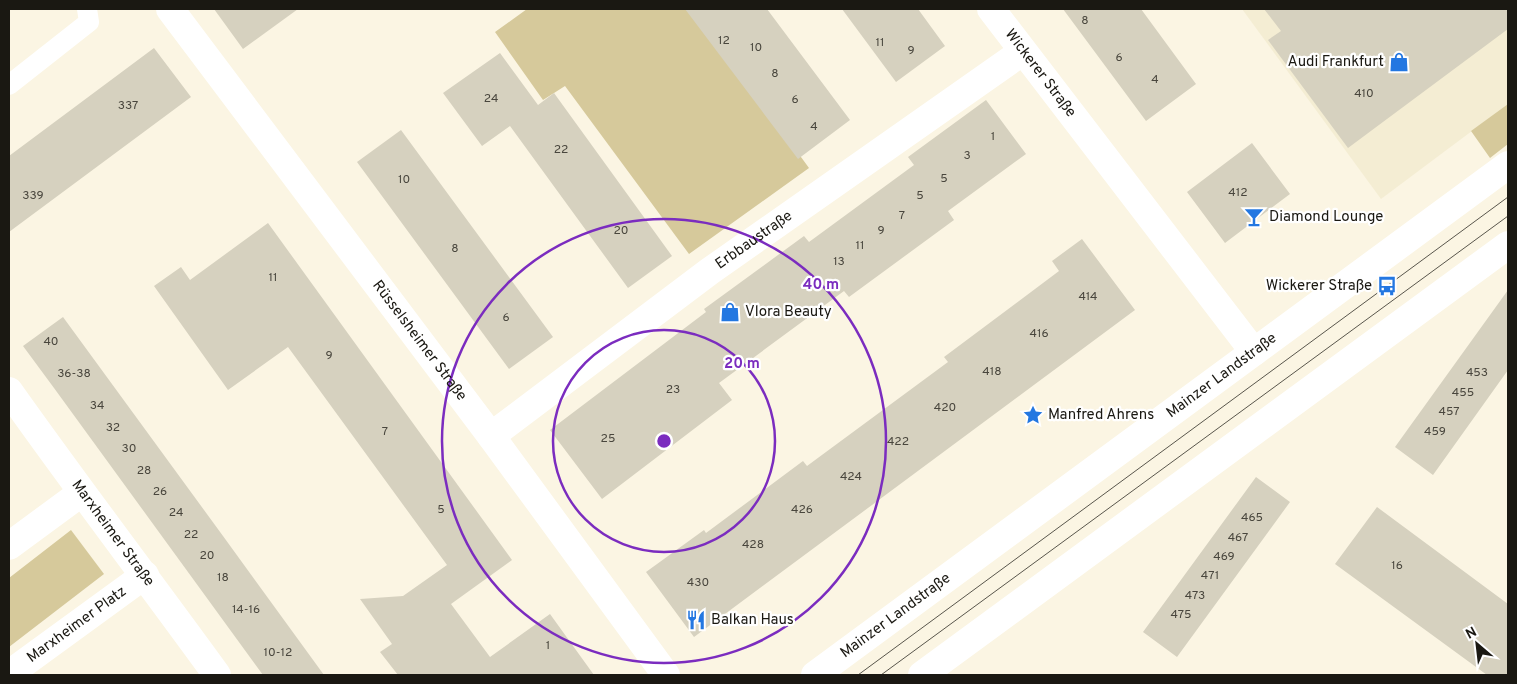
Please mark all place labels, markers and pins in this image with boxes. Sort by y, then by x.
shop icon: Audi Frankfurt [1388,51,1410,73]
place label: Audi Frankfurt [1288,53,1384,72]
bar icon: Diamond Lounge [1243,206,1265,228]
place label: Diamond Lounge [1269,208,1383,227]
bus stop icon: Wickerer Straße [1376,275,1398,297]
place label: Wickerer Straße [1266,277,1372,296]
shop icon: Vlora Beauty [719,301,741,323]
place label: Vlora Beauty [745,303,832,322]
place icon: Manfred Ahrens [1022,404,1044,426]
place label: Manfred Ahrens [1048,406,1154,425]
centre of rings [655,432,673,450]
restaurant icon: Balkan Haus [685,609,707,631]
place label: Balkan Haus [711,611,794,630]

